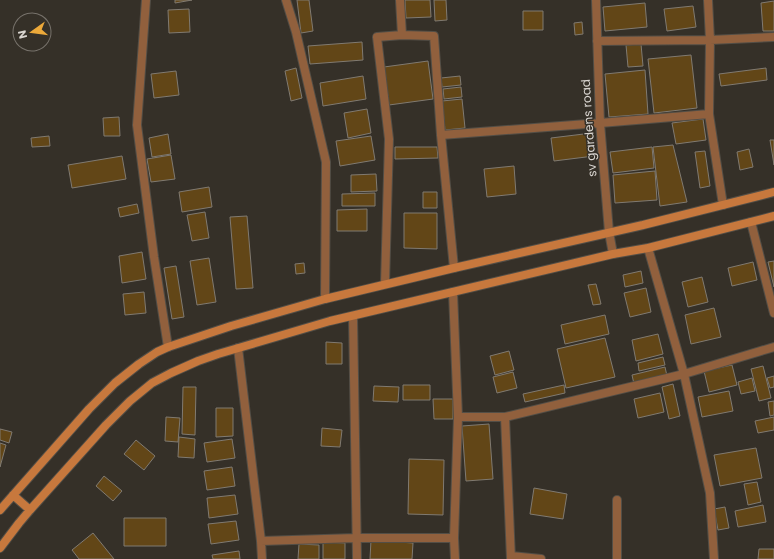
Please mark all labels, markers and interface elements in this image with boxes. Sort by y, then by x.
north arrow [12,12,52,52]
text: N [14,28,31,40]
street label: sv gardens road [577,79,600,178]

